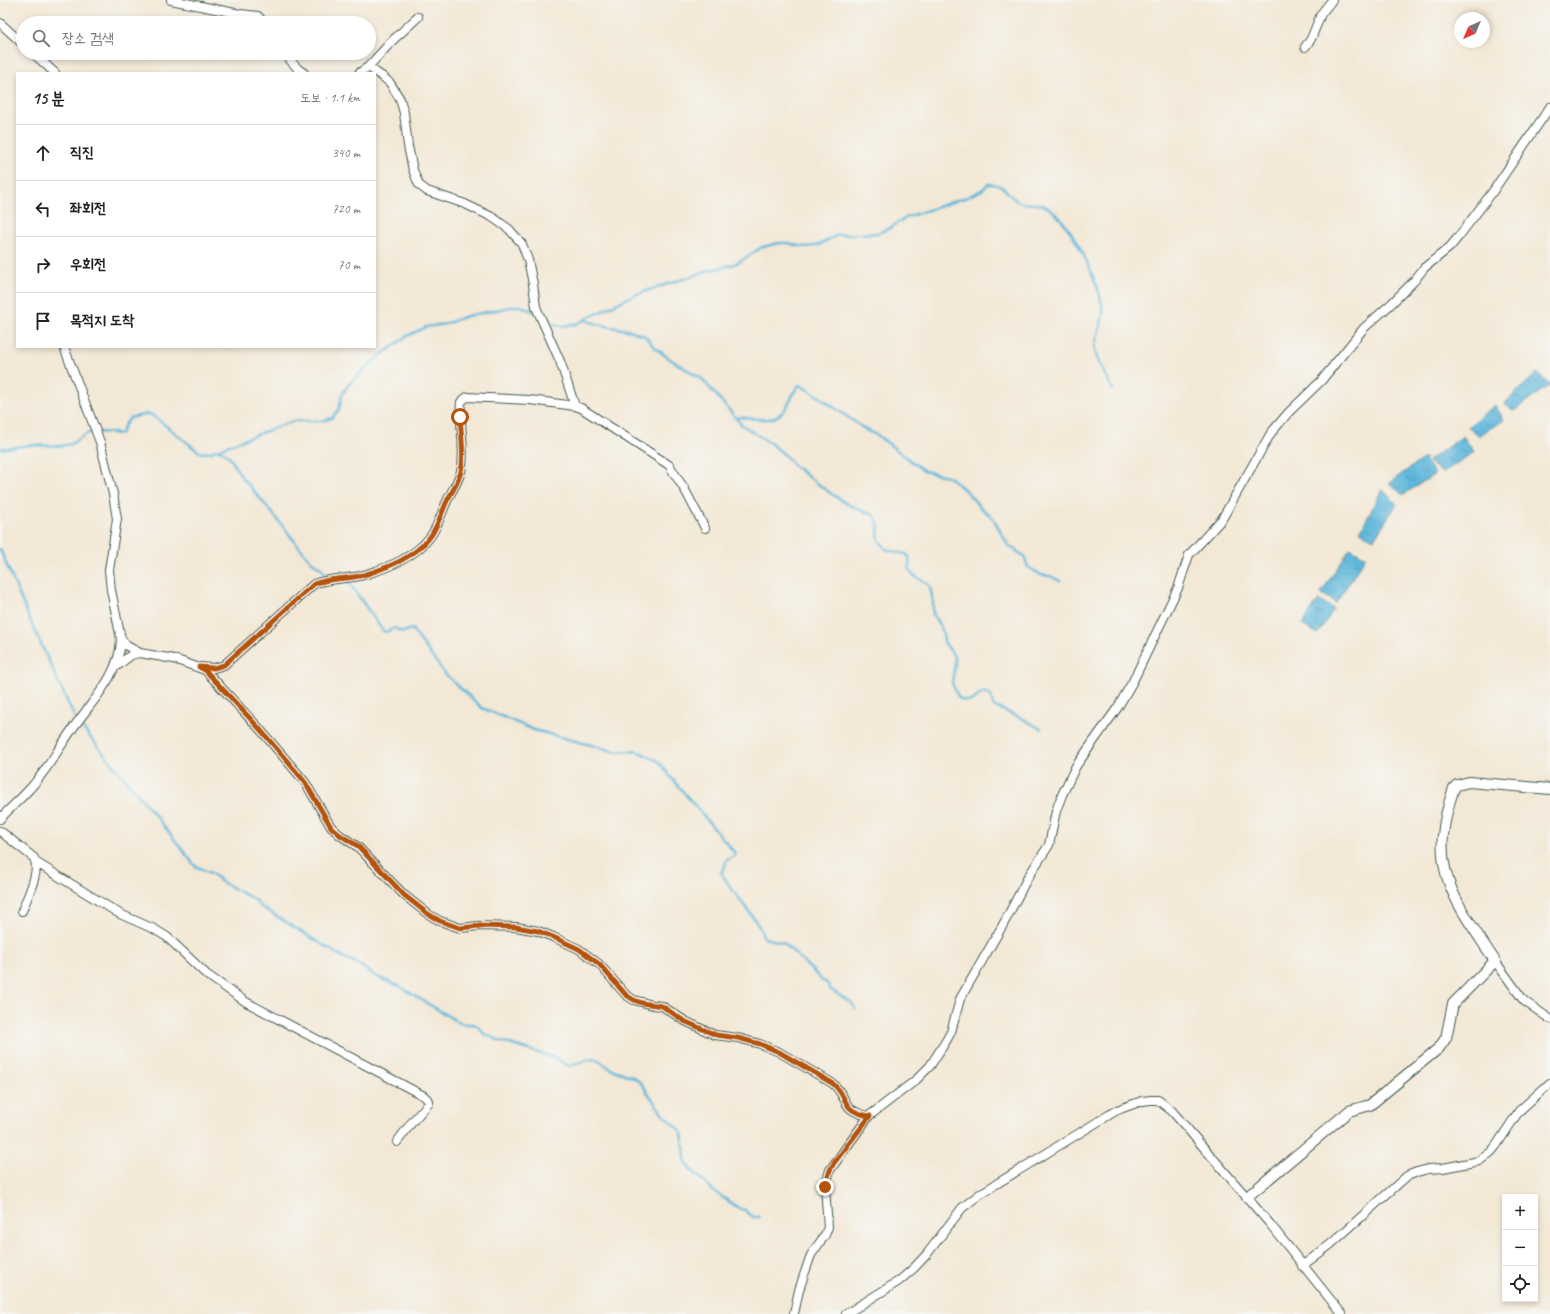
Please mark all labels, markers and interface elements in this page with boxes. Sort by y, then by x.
north arrow [1454,12,1490,48]
search box [16,16,376,60]
icon: search [30,27,52,49]
text: 장소 검색 [62,29,114,48]
text: 15 분 [32,88,65,109]
text: 도보 · 1.1 km [300,90,360,106]
icon: ahead [32,142,54,164]
text: 직진 [70,143,94,162]
text: 340 m [332,145,360,161]
icon: left [32,198,54,220]
text: 좌회전 [70,199,106,218]
text: 720 m [332,201,360,217]
icon: right [32,254,54,276]
text: 우회전 [70,255,106,274]
text: 70 m [338,257,360,273]
icon: arrive [32,310,54,332]
text: 목적지 도착 [70,311,134,330]
route start [451,408,469,426]
route end [816,1178,834,1196]
map controls [1502,1194,1538,1302]
button: + [1502,1194,1538,1230]
button: − [1502,1230,1538,1266]
button: locate [1502,1266,1538,1302]

